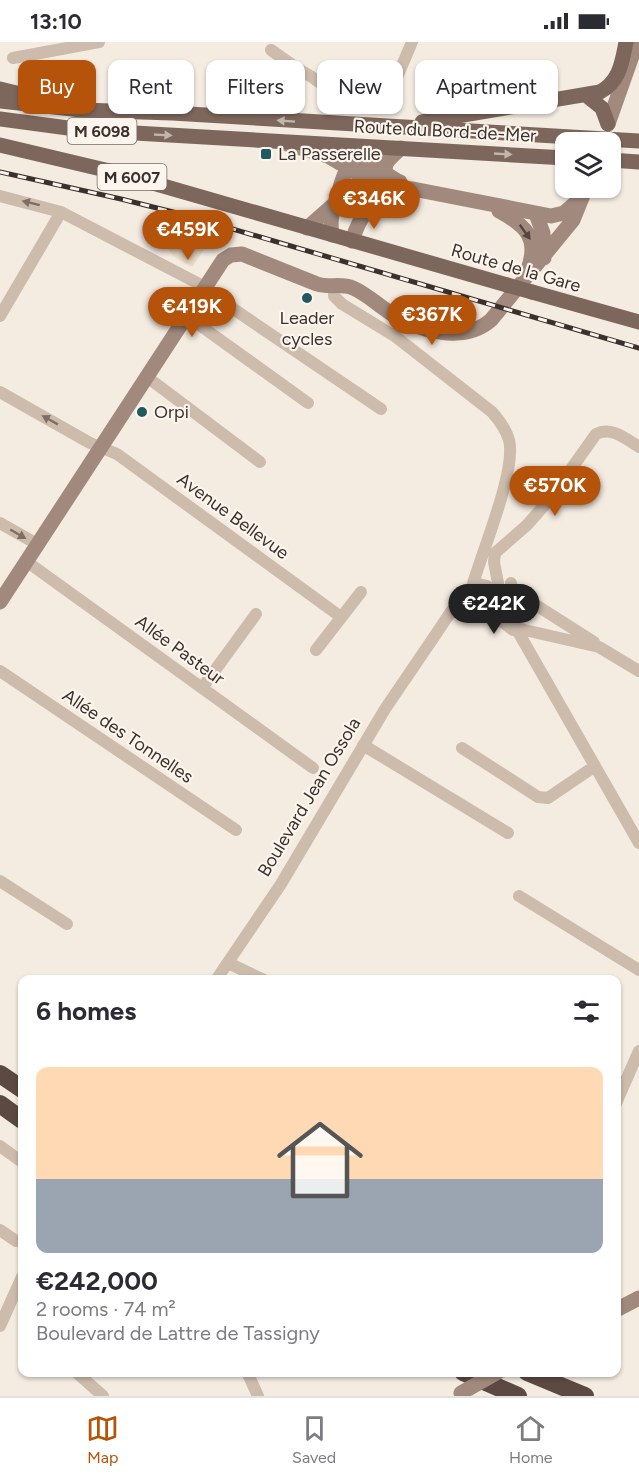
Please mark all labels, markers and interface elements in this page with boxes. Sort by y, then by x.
text: 13:10 [30,8,82,35]
chip: Buy [18,60,96,114]
chip: Rent [108,60,194,114]
chip: Filters [206,60,305,114]
chip: New [317,60,403,114]
chip: Apartment [415,60,558,114]
street label: Route du Bord-de-Mer [353,115,537,147]
one-way arrow [277,116,296,125]
road number: M 6098 [68,118,136,144]
one-way arrow [153,130,172,139]
map controls [555,132,621,198]
button: layers [555,132,621,198]
place label: La Passerelle [278,143,381,165]
marker: La Passerelle [259,147,273,161]
one-way arrow [493,150,512,159]
road number: M 6007 [98,164,166,190]
pin: €346K [332,179,416,230]
text: €346K [343,186,405,210]
one-way arrow [21,198,40,208]
pin: €459K [146,210,230,261]
text: €459K [156,217,220,241]
one-way arrow [519,225,531,240]
street label: Route de la Gare [449,239,584,297]
pin: €419K [150,287,234,338]
marker: Leader cycles [300,291,314,305]
text: €419K [162,294,222,318]
pin: €367K [390,295,474,346]
text: €367K [401,302,463,326]
place label: Leader cycles [280,307,334,350]
place label: Orpi [154,401,189,423]
marker: Orpi [135,405,149,419]
one-way arrow [42,415,58,426]
pin: €570K [513,466,597,517]
street label: Avenue Bellevue [173,468,293,564]
text: €570K [524,473,586,497]
one-way arrow [10,528,27,538]
pin: €242K [452,584,536,635]
text: €242K [462,591,526,615]
street label: Allée Pasteur [131,610,229,690]
street label: Allée des Tonnelles [59,684,197,788]
street label: Boulevard Jean Ossola [253,714,365,880]
text: 6 homes [36,995,136,1027]
icon: filters [570,995,603,1028]
icon: home [266,1106,374,1214]
text: €242,000 [36,1265,158,1297]
text: 2 rooms · 74 m² [36,1297,176,1321]
text: Boulevard de Lattre de Tassigny [36,1321,320,1345]
tab: Map [86,1412,119,1467]
tab: Saved [292,1412,336,1467]
tab: Home [509,1412,553,1467]

